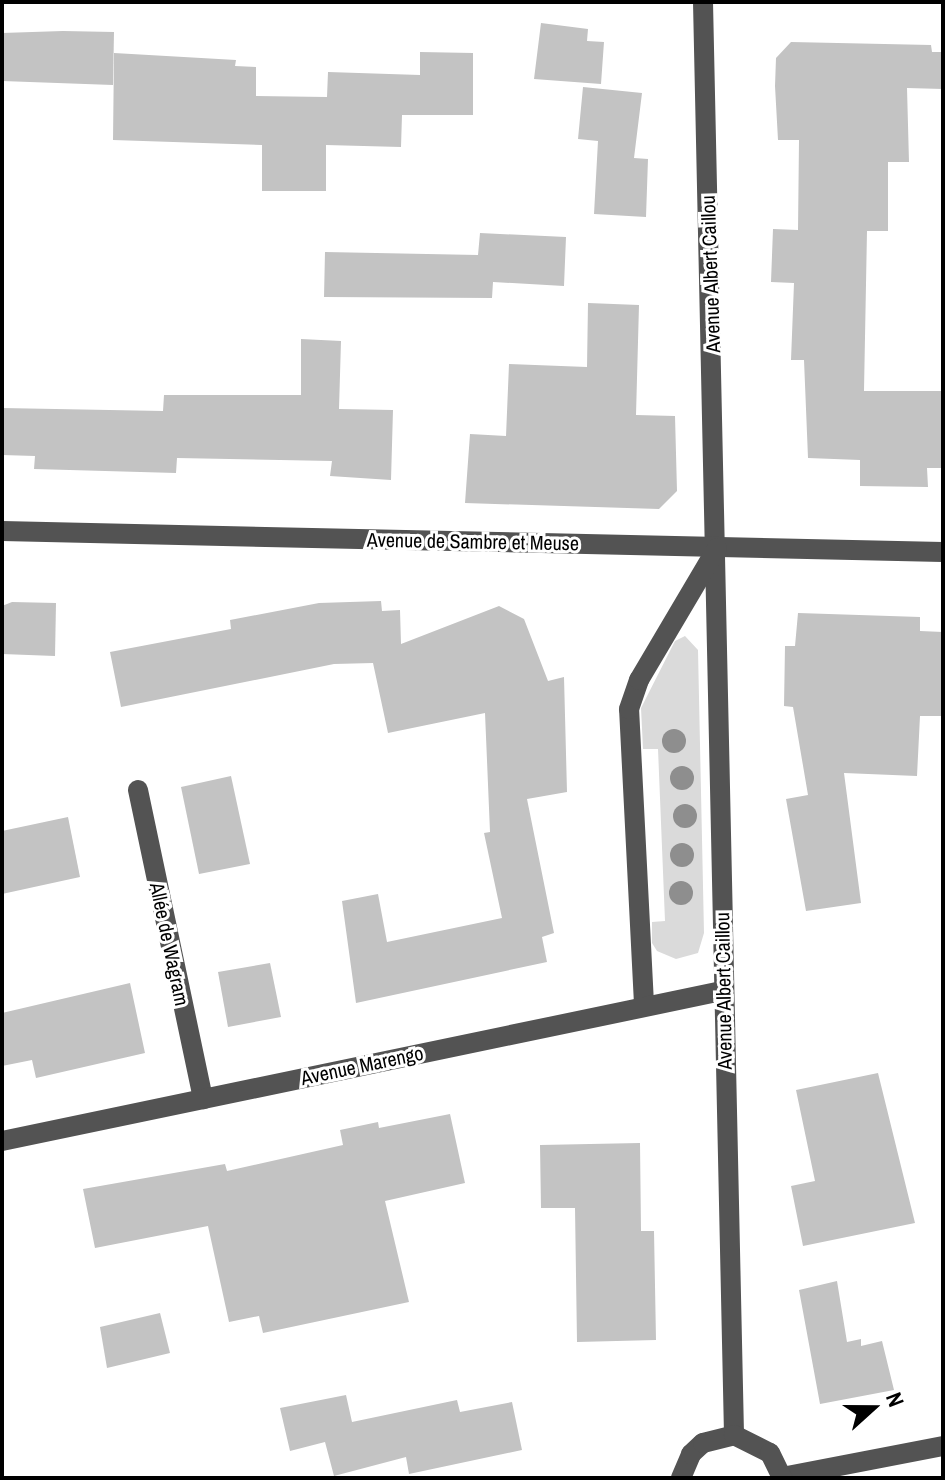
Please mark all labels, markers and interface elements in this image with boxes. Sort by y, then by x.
street label: Avenue Albert Caillou [695,194,725,354]
street label: Avenue de Sambre et Meuse [367,527,579,555]
street label: Allée de Wagram [145,880,195,1008]
street label: Avenue Albert Caillou [710,912,736,1070]
street label: Avenue Marengo [299,1040,425,1090]
north arrow [833,1368,913,1448]
text: N [879,1388,912,1411]

